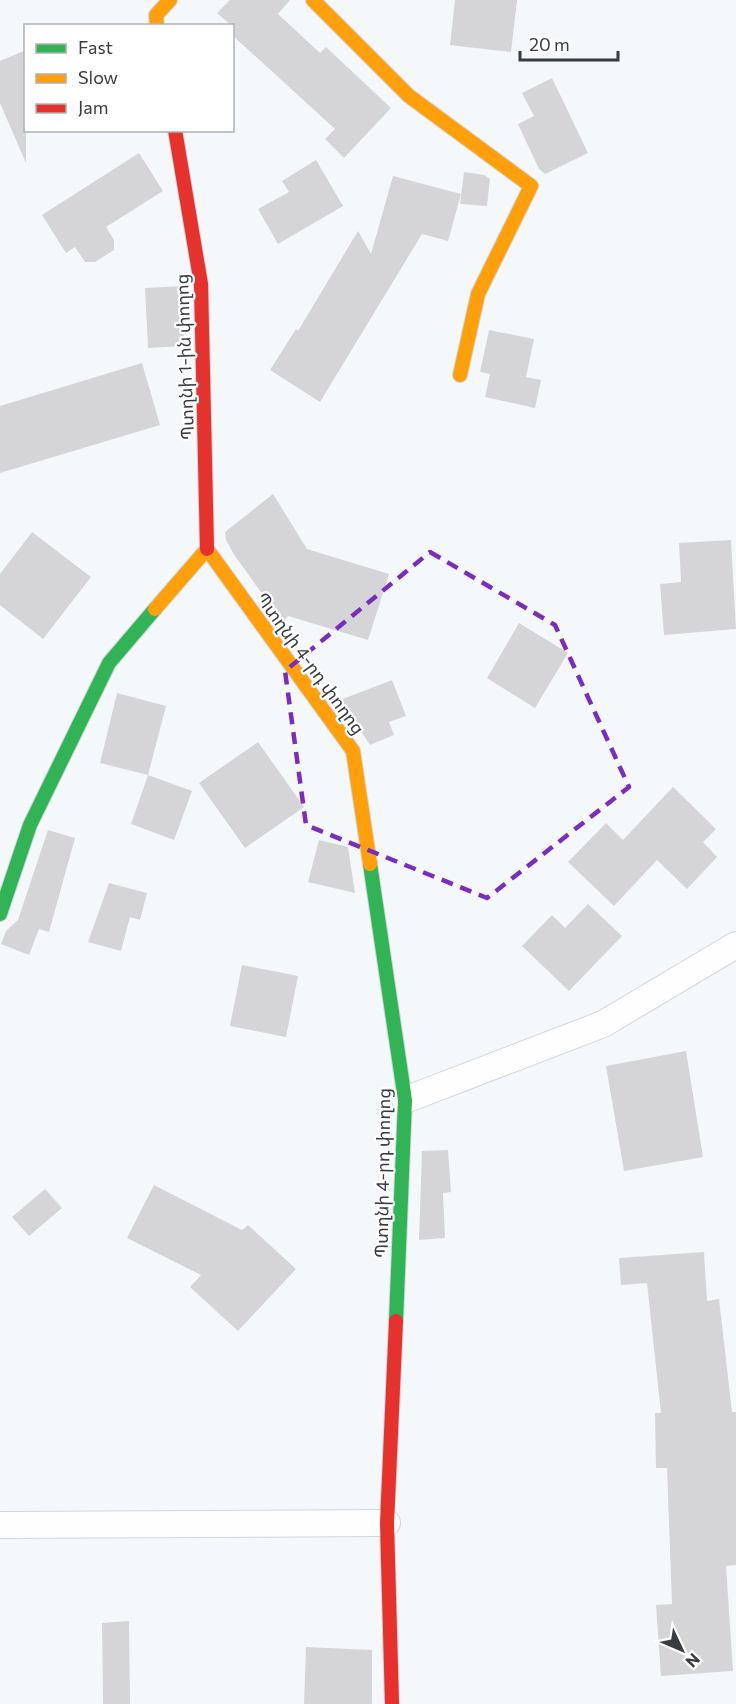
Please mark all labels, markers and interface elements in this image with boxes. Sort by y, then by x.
legend [24,24,234,132]
scale bar [520,24,618,62]
text: 20 m [529,33,570,55]
text: Fast [78,36,113,58]
text: Slow [78,66,118,88]
text: Jam [78,96,108,118]
street label: Պտղնի 1-ին փողոց [170,273,198,441]
street label: Պտղնի 4-րդ փողոց [252,588,370,738]
street label: Պտղնի 4-րդ փողոց [370,1088,394,1258]
north arrow [652,1620,712,1680]
text: N [682,1650,704,1672]

